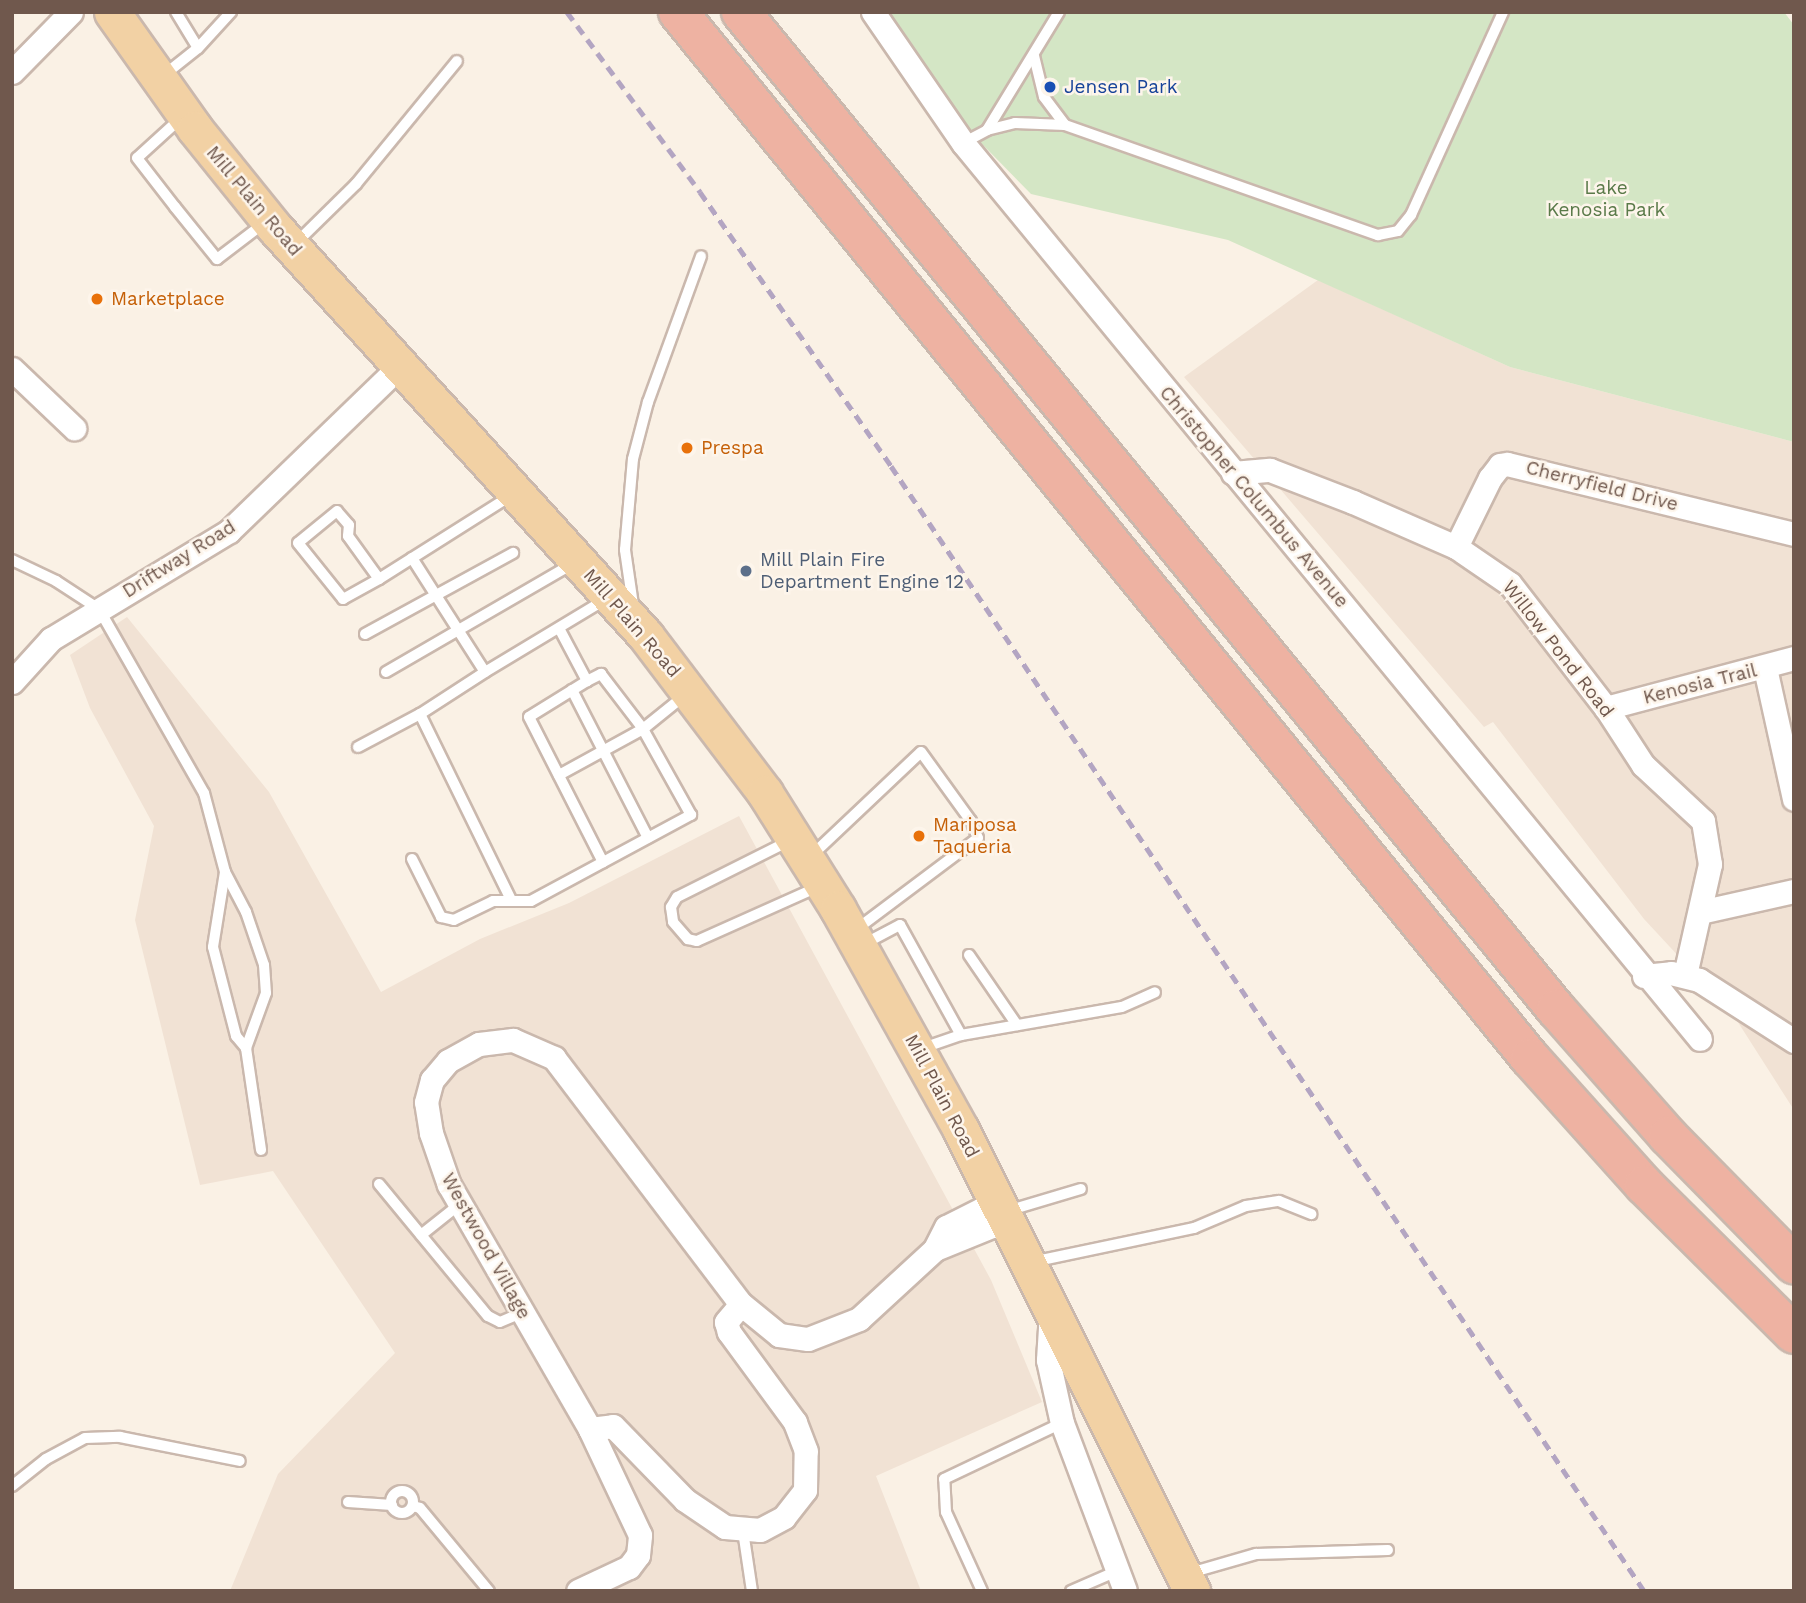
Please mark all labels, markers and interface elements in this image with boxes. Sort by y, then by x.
place label: Jensen Park [1064,76,1177,98]
marker: Jensen Park [1042,79,1058,95]
street label: Mill Plain Road [201,141,307,261]
park label: Lake Kenosia Park [1547,177,1665,221]
place label: Marketplace [111,288,225,310]
marker: Marketplace [89,291,105,307]
street label: Christopher Columbus Avenue [1154,381,1354,613]
place label: Prespa [701,437,764,459]
marker: Prespa [679,440,695,456]
street label: Cherryfield Drive [1524,456,1680,516]
street label: Driftway Road [118,515,240,603]
place label: Mill Plain Fire Department Engine 12 [760,549,964,593]
marker: Mill Plain Fire Department Engine 12 [738,563,754,579]
street label: Mill Plain Road [578,564,686,682]
street label: Willow Pond Road [1497,576,1619,722]
street label: Kenosia Trail [1640,659,1760,709]
place label: Mariposa Taqueria [933,814,1017,858]
marker: Mariposa Taqueria [911,828,927,844]
street label: Mill Plain Road [900,1030,984,1162]
street label: Westwood Village [436,1169,536,1323]

